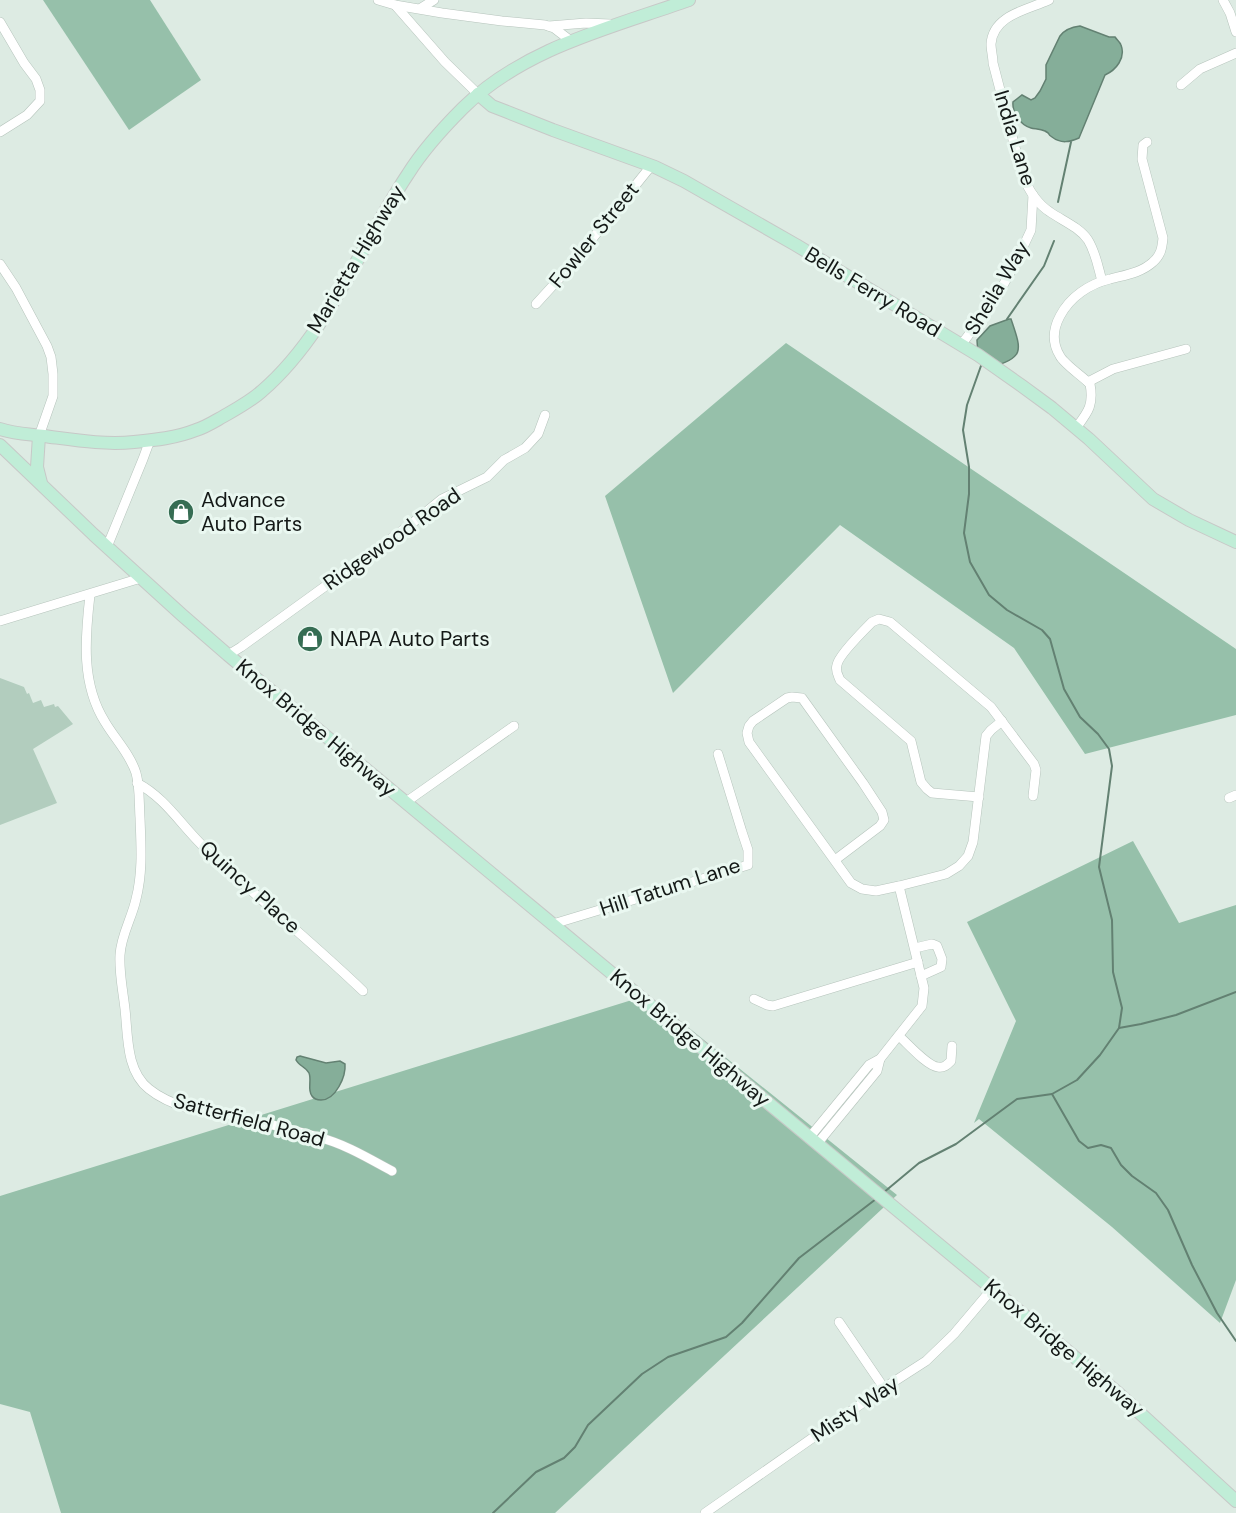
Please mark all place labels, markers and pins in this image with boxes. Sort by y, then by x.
place label: Advance Auto Parts [201,486,302,538]
shop icon: Advance Auto Parts [166,497,196,527]
shop icon: NAPA Auto Parts [295,624,325,654]
place label: NAPA Auto Parts [330,625,490,653]

